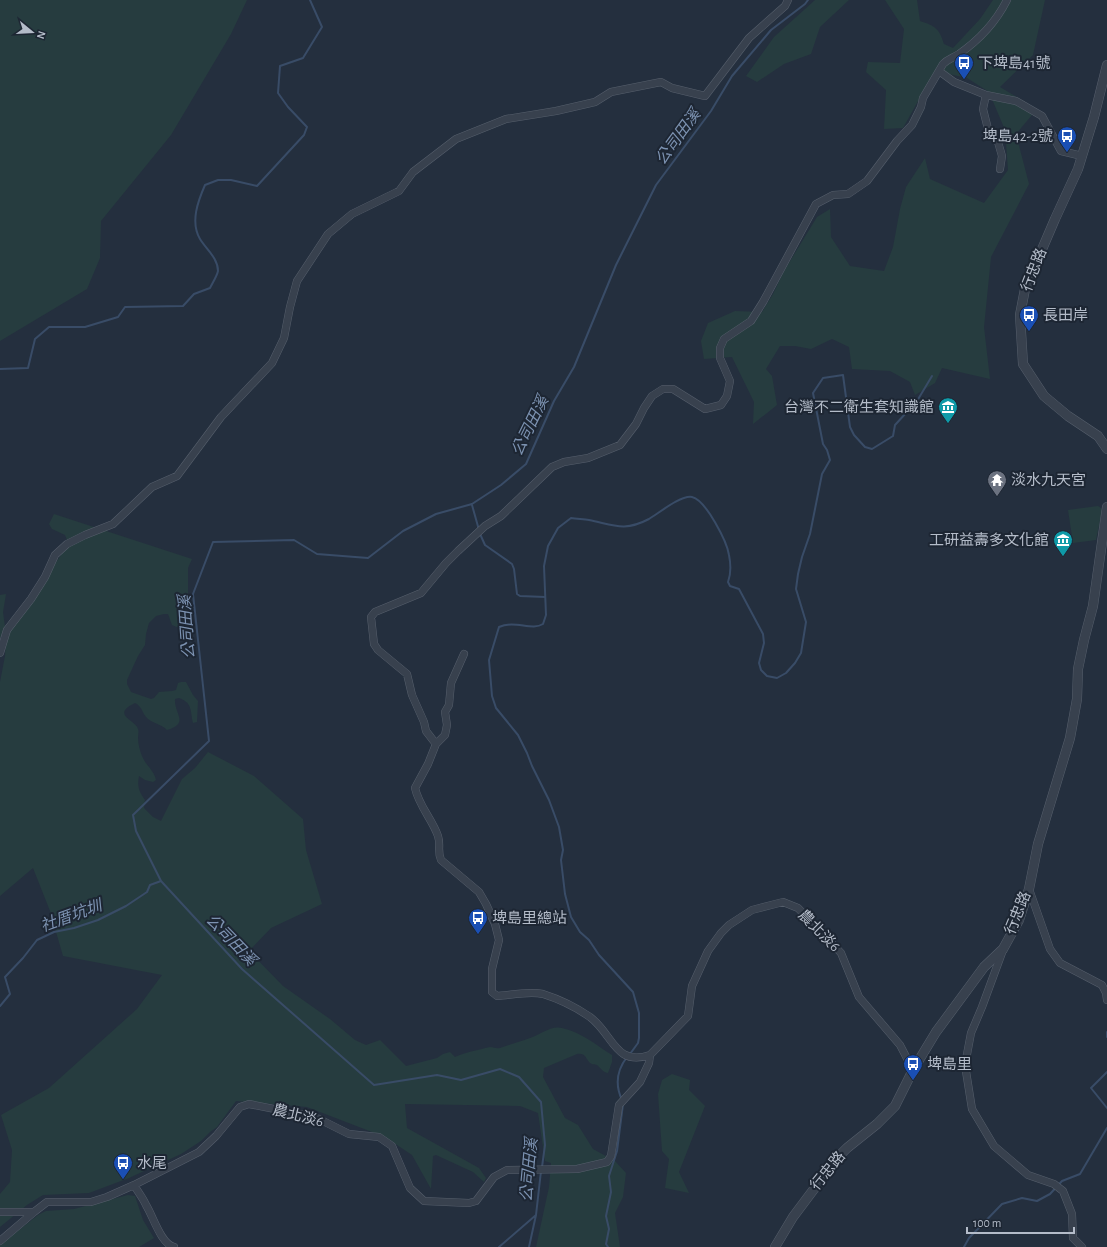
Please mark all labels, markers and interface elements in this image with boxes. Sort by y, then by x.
north arrow [12,12,52,52]
text: N [35,30,47,40]
bus stop icon: 下埤島41號 [953,52,975,80]
place label: 下埤島41號 [978,54,1050,71]
water label: 公司田溪 [652,104,704,168]
bus stop icon: 埤島42-2號 [1056,125,1078,153]
place label: 埤島42-2號 [983,127,1053,144]
street label: 行忠路 [1018,246,1049,294]
bus stop icon: 長田岸 [1018,304,1040,332]
place label: 長田岸 [1043,307,1088,323]
water label: 公司田溪 [508,392,552,458]
museum icon: 台灣不二衛生套知識館 [937,396,959,424]
place label: 台灣不二衛生套知識館 [784,399,934,415]
temple icon: 淡水九天宮 [986,469,1008,497]
place label: 淡水九天宮 [1011,472,1086,488]
museum icon: 工研益壽多文化館 [1052,529,1074,557]
place label: 工研益壽多文化館 [929,531,1049,548]
water label: 公司田溪 [176,593,197,660]
street label: 行忠路 [1002,889,1033,937]
water label: 社厝坑圳 [38,896,106,934]
street label: 農北淡6 [795,906,844,955]
bus stop icon: 埤島里總站 [467,907,489,935]
place label: 埤島里總站 [492,909,567,926]
water label: 公司田溪 [203,911,261,970]
bus stop icon: 埤島里 [902,1053,924,1081]
place label: 埤島里 [927,1055,972,1072]
street label: 農北淡6 [271,1100,326,1130]
water label: 公司田溪 [517,1135,540,1203]
street label: 行忠路 [807,1148,848,1193]
bus stop icon: 水尾 [112,1152,134,1180]
place label: 水尾 [137,1155,167,1171]
scale bar [967,1209,1074,1235]
text: 100 m [973,1217,1001,1229]

